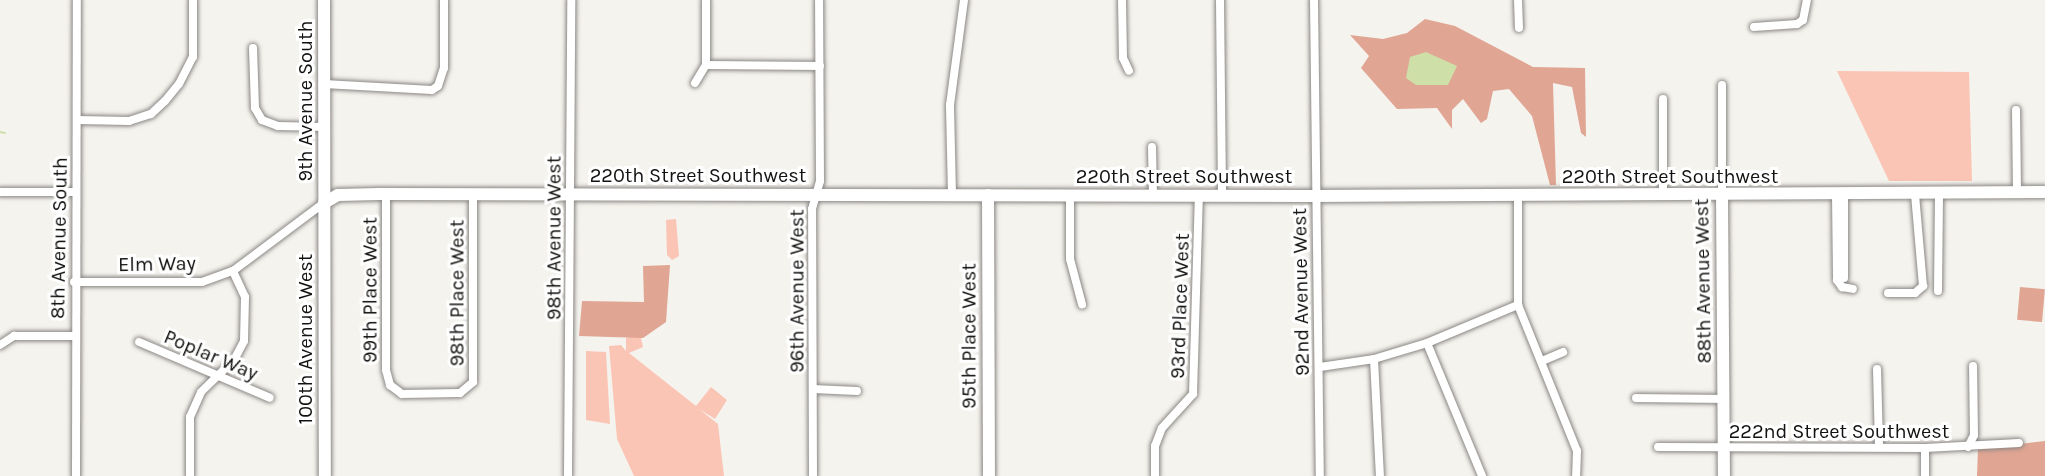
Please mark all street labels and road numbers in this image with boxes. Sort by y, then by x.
street label: 9th Avenue South [293,20,317,182]
street label: 98th Avenue West [542,156,566,320]
street label: 8th Avenue South [46,157,72,319]
street label: 220th Street Southwest [590,163,806,187]
street label: 220th Street Southwest [1076,164,1292,188]
street label: 220th Street Southwest [1562,164,1778,188]
street label: 88th Avenue West [1690,198,1716,364]
street label: 92nd Avenue West [1288,208,1314,376]
street label: 96th Avenue West [785,209,809,373]
street label: 99th Place West [358,217,382,363]
street label: 98th Place West [445,220,469,366]
street label: 93rd Place West [1165,233,1195,379]
street label: Elm Way [118,251,196,277]
street label: 100th Avenue West [293,254,317,424]
street label: 95th Place West [957,263,981,409]
street label: Poplar Way [160,324,262,386]
street label: 222nd Street Southwest [1729,419,1949,443]

